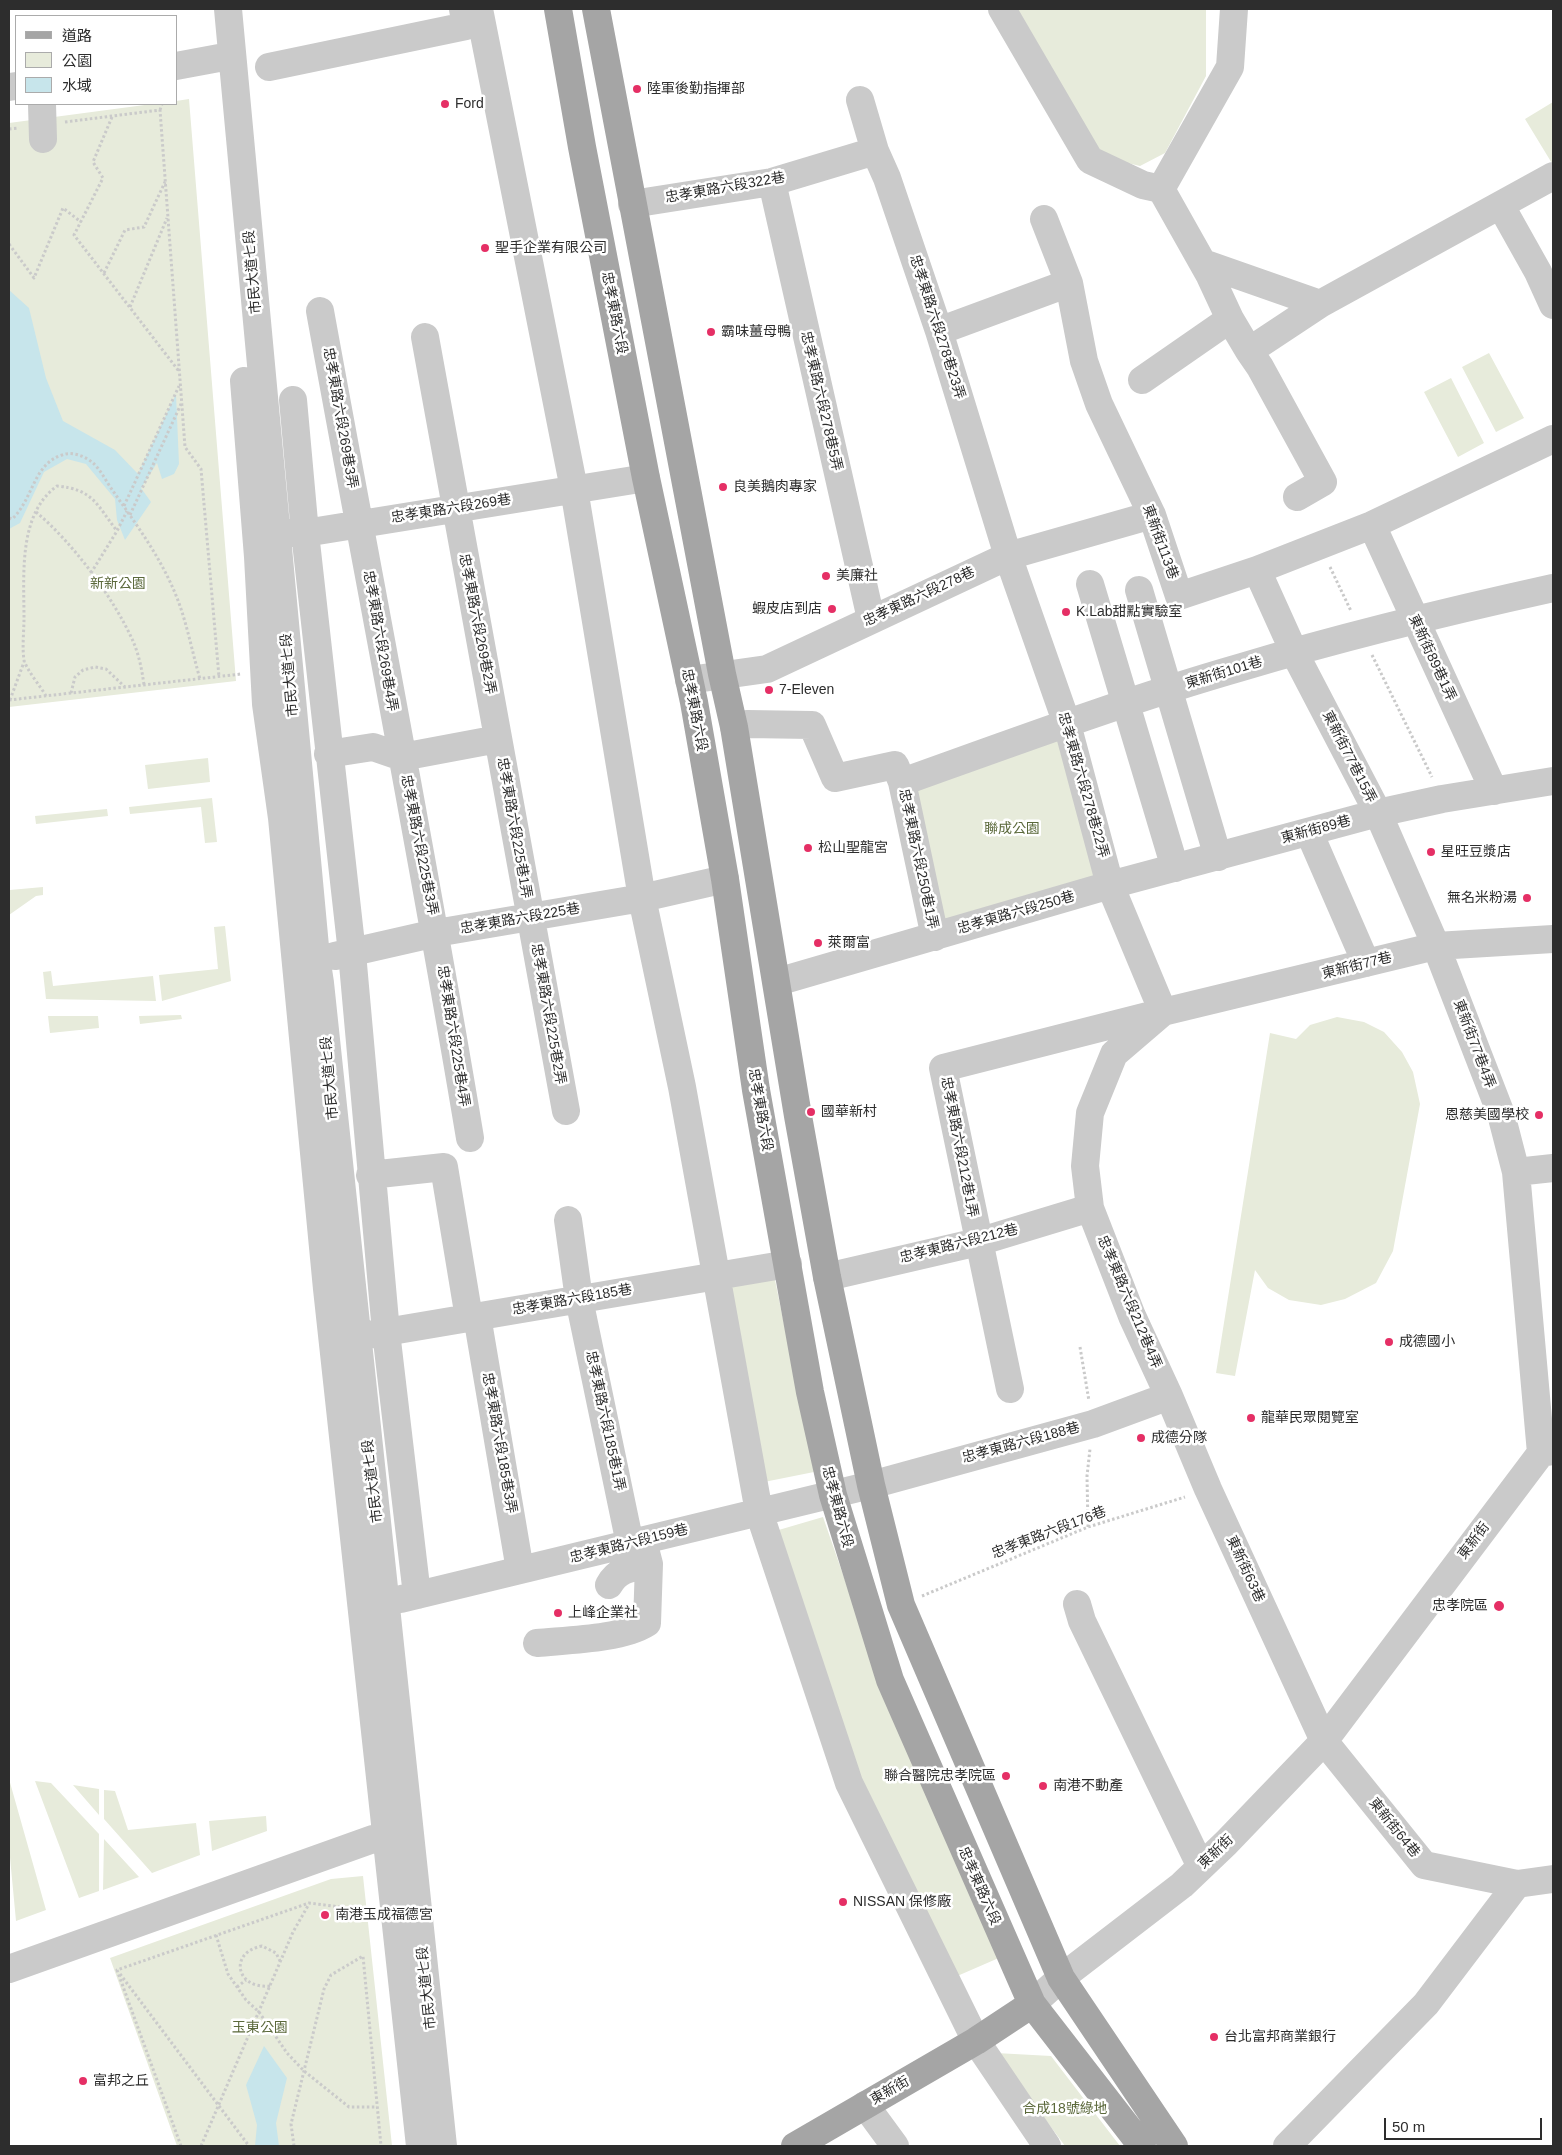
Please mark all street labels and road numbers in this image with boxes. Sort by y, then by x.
street label: 忠孝東路六段322巷 [664,169,786,207]
street label: 市民大道七段 [241,229,265,315]
street label: 忠孝東路六段278巷23弄 [906,253,968,401]
street label: 忠孝東路六段 [598,270,630,356]
street label: 忠孝東路六段278巷5弄 [797,329,845,473]
street label: 忠孝東路六段269巷3弄 [319,346,361,490]
street label: 忠孝東路六段269巷 [390,491,512,527]
street label: 東新街113巷 [1139,502,1181,582]
street label: 忠孝東路六段269巷2弄 [455,552,499,696]
street label: 忠孝東路六段278巷 [860,564,978,630]
street label: 忠孝東路六段269巷4弄 [359,569,401,713]
street label: 東新街89巷1弄 [1405,612,1459,704]
street label: 市民大道七段 [278,632,302,718]
street label: 東新街101巷 [1184,653,1264,693]
street label: 忠孝東路六段 [678,667,710,753]
street label: 東新街77巷15弄 [1319,708,1379,806]
street label: 忠孝東路六段278巷22弄 [1054,710,1112,860]
street label: 忠孝東路六段225巷1弄 [493,756,535,900]
street label: 忠孝東路六段225巷3弄 [397,773,441,917]
street label: 忠孝東路六段250巷1弄 [895,787,941,931]
street label: 東新街89巷 [1279,813,1353,847]
street label: 忠孝東路六段250巷 [955,888,1077,938]
street label: 忠孝東路六段225巷 [459,900,581,938]
street label: 忠孝東路六段225巷2弄 [527,942,569,1086]
street label: 東新街77巷 [1320,949,1394,983]
street label: 忠孝東路六段225巷4弄 [434,964,472,1108]
street label: 東新街77巷4弄 [1449,997,1499,1091]
street label: 市民大道七段 [318,1035,342,1121]
street label: 忠孝東路六段 [744,1067,776,1153]
street label: 忠孝東路六段212巷1弄 [937,1075,981,1219]
street label: 忠孝東路六段212巷 [898,1221,1020,1267]
street label: 忠孝東路六段212巷4弄 [1093,1233,1165,1371]
street label: 忠孝東路六段185巷 [511,1281,633,1319]
street label: 忠孝東路六段185巷1弄 [582,1349,628,1493]
street label: 忠孝東路六段185巷3弄 [478,1371,520,1515]
street label: 忠孝東路六段188巷 [960,1419,1082,1467]
street label: 市民大道七段 [360,1438,386,1524]
street label: 忠孝東路六段 [818,1464,856,1550]
street label: 忠孝東路六段176巷 [989,1503,1109,1563]
street label: 東新街 [1455,1519,1493,1563]
street label: 忠孝東路六段159巷 [568,1521,690,1567]
street label: 東新街63巷 [1222,1533,1268,1605]
street label: 東新街64巷 [1365,1795,1423,1861]
street label: 東新街 [1195,1831,1237,1873]
street label: 忠孝東路六段 [954,1844,1004,1928]
street label: 市民大道七段 [414,1945,440,2031]
street label: 東新街 [868,2073,912,2109]

